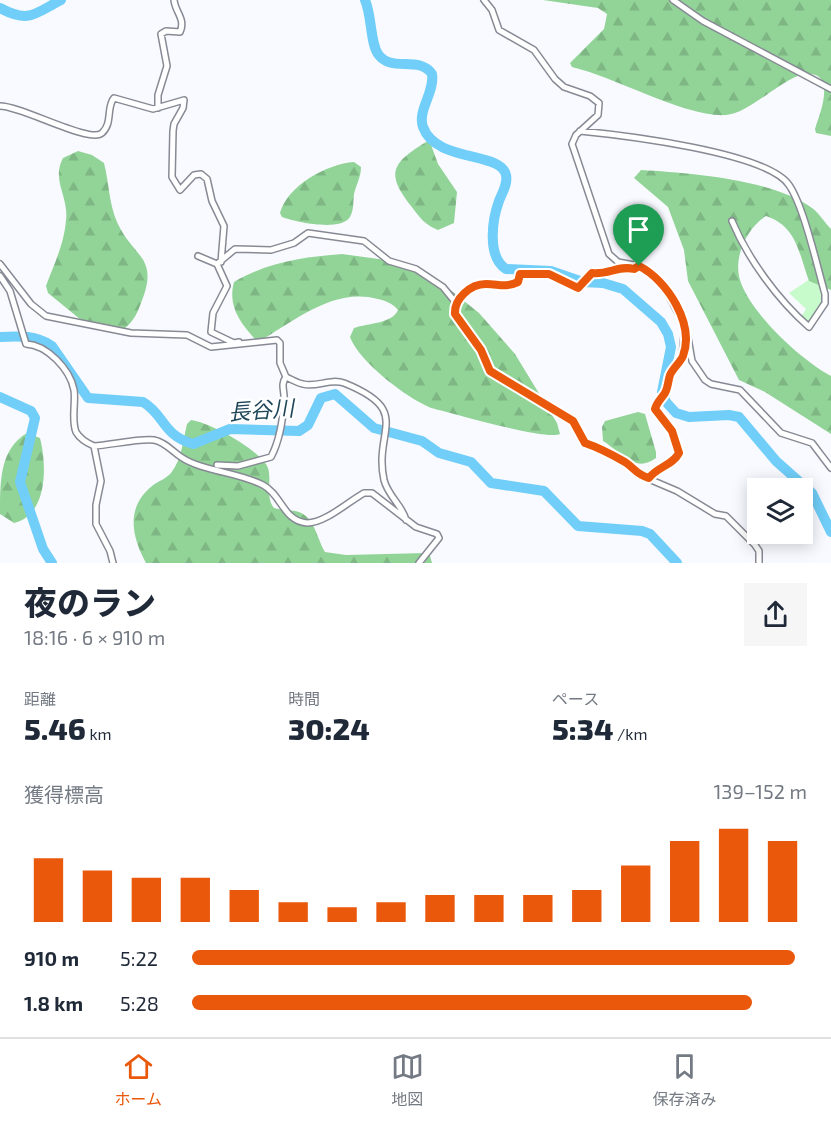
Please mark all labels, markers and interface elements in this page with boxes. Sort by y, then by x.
pin [613,204,664,266]
icon: arrive [622,213,655,246]
water label: 長谷川 [227,394,297,424]
map controls [747,478,813,544]
button: layers [747,478,813,544]
text: 夜のラン [24,582,156,622]
button: share [744,583,807,646]
text: 18:16 · 6 × 910 m [24,625,165,649]
text: 距離 [24,689,56,708]
text: 時間 [288,689,320,708]
text: ペース [552,689,599,708]
text: 5.46 [24,710,86,746]
text: 30:24 [288,710,370,746]
text: 5:34 [552,710,614,746]
text: km [86,724,112,743]
text: /km [614,724,648,743]
text: 139–152 m [713,779,807,803]
text: 獲得標高 [24,782,104,806]
text: 910 m [24,946,79,970]
text: 5:22 [120,946,158,970]
text: 1.8 km [24,991,83,1015]
text: 5:28 [120,991,159,1015]
tab: ホーム [114,1050,162,1110]
tab: 地図 [391,1050,424,1110]
tab: 保存済み [653,1050,717,1110]

